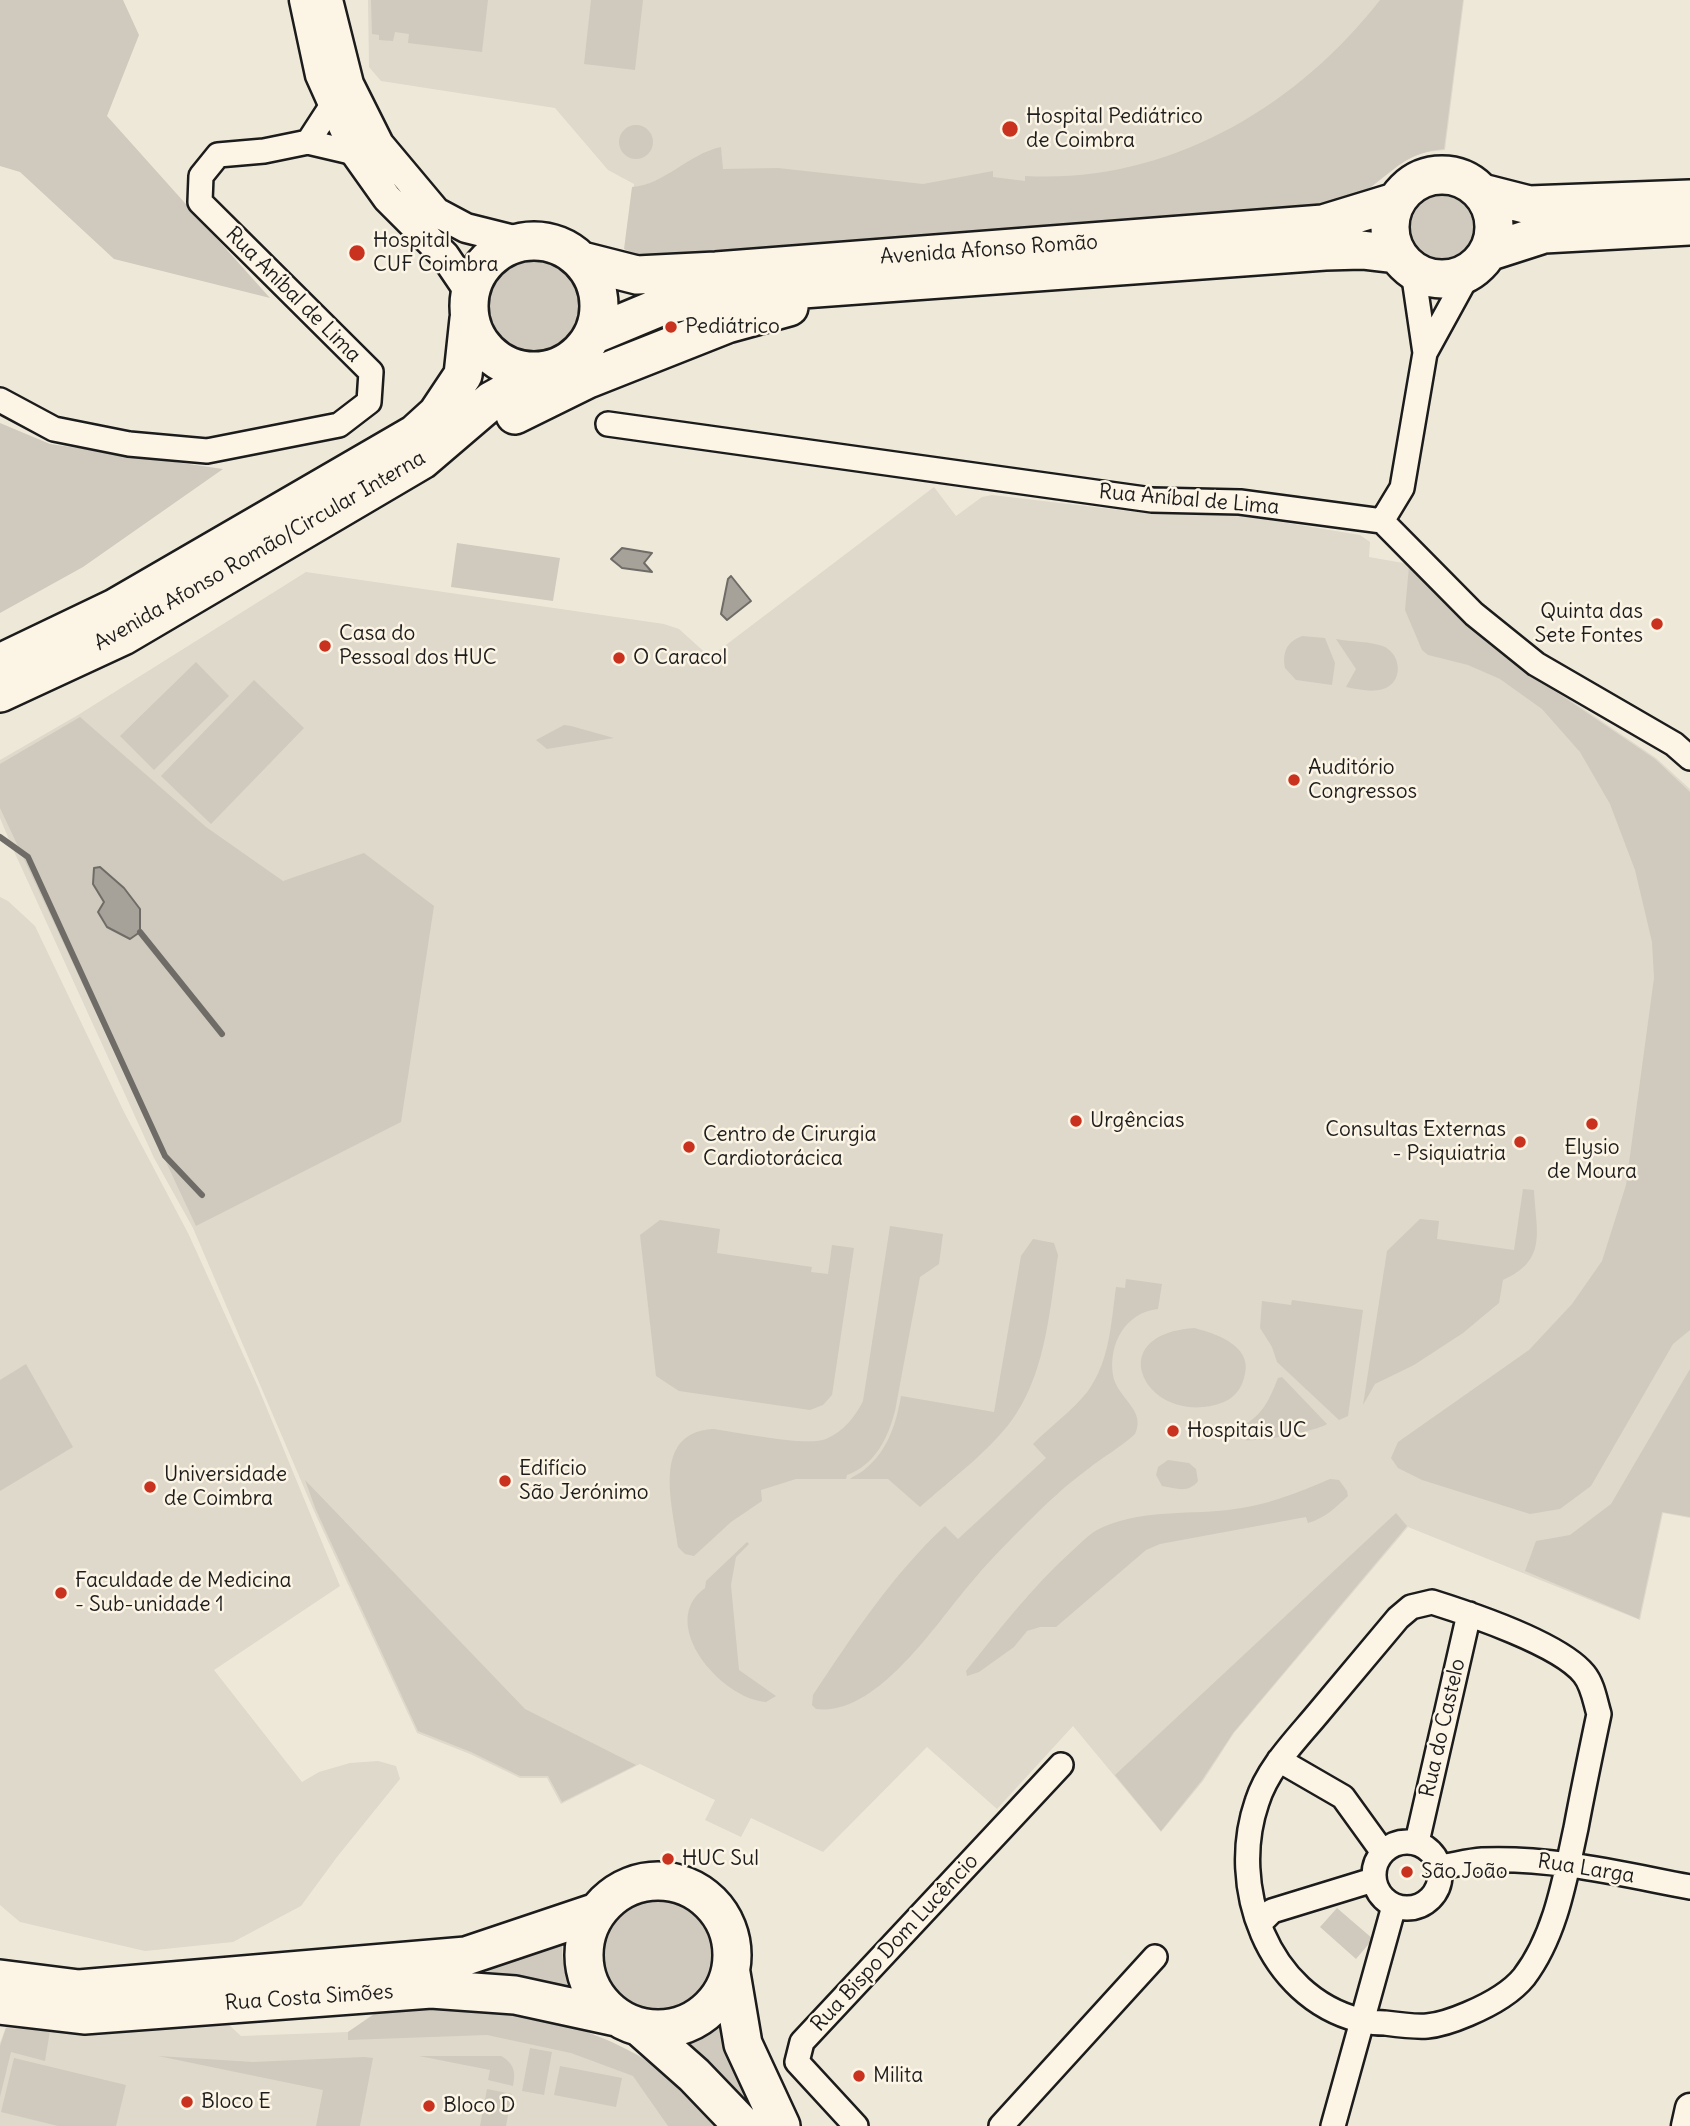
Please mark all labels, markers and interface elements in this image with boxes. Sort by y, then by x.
place label: Hospital Pediátrico de Coimbra [1026,104,1203,154]
marker: Hospital Pediátrico de Coimbra [1000,119,1020,139]
street label: Rua Aníbal de Lima [220,222,366,368]
place label: Hospital CUF Coimbra [373,228,498,278]
street label: Avenida Afonso Romão [879,230,1099,270]
marker: Hospital CUF Coimbra [347,243,367,263]
place label: Pediátrico [685,314,780,340]
marker: Pediátrico [663,319,679,335]
street label: Avenida Afonso Romão/Circular Interna [90,446,430,656]
street label: Rua Aníbal de Lima [1098,480,1280,520]
place label: Quinta das Sete Fontes [1534,599,1643,649]
marker: Quinta das Sete Fontes [1649,616,1665,632]
place label: Casa do Pessoal dos HUC [339,621,497,671]
marker: Casa do Pessoal dos HUC [317,638,333,654]
place label: O Caracol [633,645,727,671]
marker: O Caracol [611,650,627,666]
place label: Auditório Congressos [1308,755,1417,805]
marker: Auditório Congressos [1286,772,1302,788]
place label: Urgências [1090,1108,1185,1134]
marker: Urgências [1068,1113,1084,1129]
marker: Elysio de Moura [1584,1116,1600,1132]
place label: Consultas Externas - Psiquiatria [1325,1117,1506,1167]
place label: Centro de Cirurgia Cardiotorácica [703,1122,876,1172]
marker: Consultas Externas - Psiquiatria [1512,1134,1528,1150]
place label: Elysio de Moura [1547,1135,1637,1185]
marker: Centro de Cirurgia Cardiotorácica [681,1139,697,1155]
place label: Hospitais UC [1187,1418,1307,1444]
marker: Hospitais UC [1165,1423,1181,1439]
place label: Edifício São Jerónimo [519,1456,649,1506]
place label: Universidade de Coimbra [164,1462,287,1512]
marker: Edifício São Jerónimo [497,1473,513,1489]
marker: Universidade de Coimbra [142,1479,158,1495]
place label: Faculdade de Medicina - Sub-unidade 1 [75,1568,292,1618]
marker: Faculdade de Medicina - Sub-unidade 1 [53,1585,69,1601]
street label: Rua do Castelo [1415,1656,1471,1800]
place label: HUC Sul [682,1846,759,1872]
street label: Rua Bispo Dom Lucêncio [806,1849,984,2037]
street label: Rua Larga [1536,1849,1636,1889]
marker: HUC Sul [660,1851,676,1867]
place label: São João [1421,1859,1507,1885]
marker: São João [1399,1864,1415,1880]
street label: Rua Costa Simões [224,1980,394,2016]
place label: Milita [873,2063,923,2089]
marker: Milita [851,2068,867,2084]
place label: Bloco E [201,2089,271,2115]
place label: Bloco D [443,2093,515,2119]
marker: Bloco E [179,2094,195,2110]
marker: Bloco D [421,2098,437,2114]

